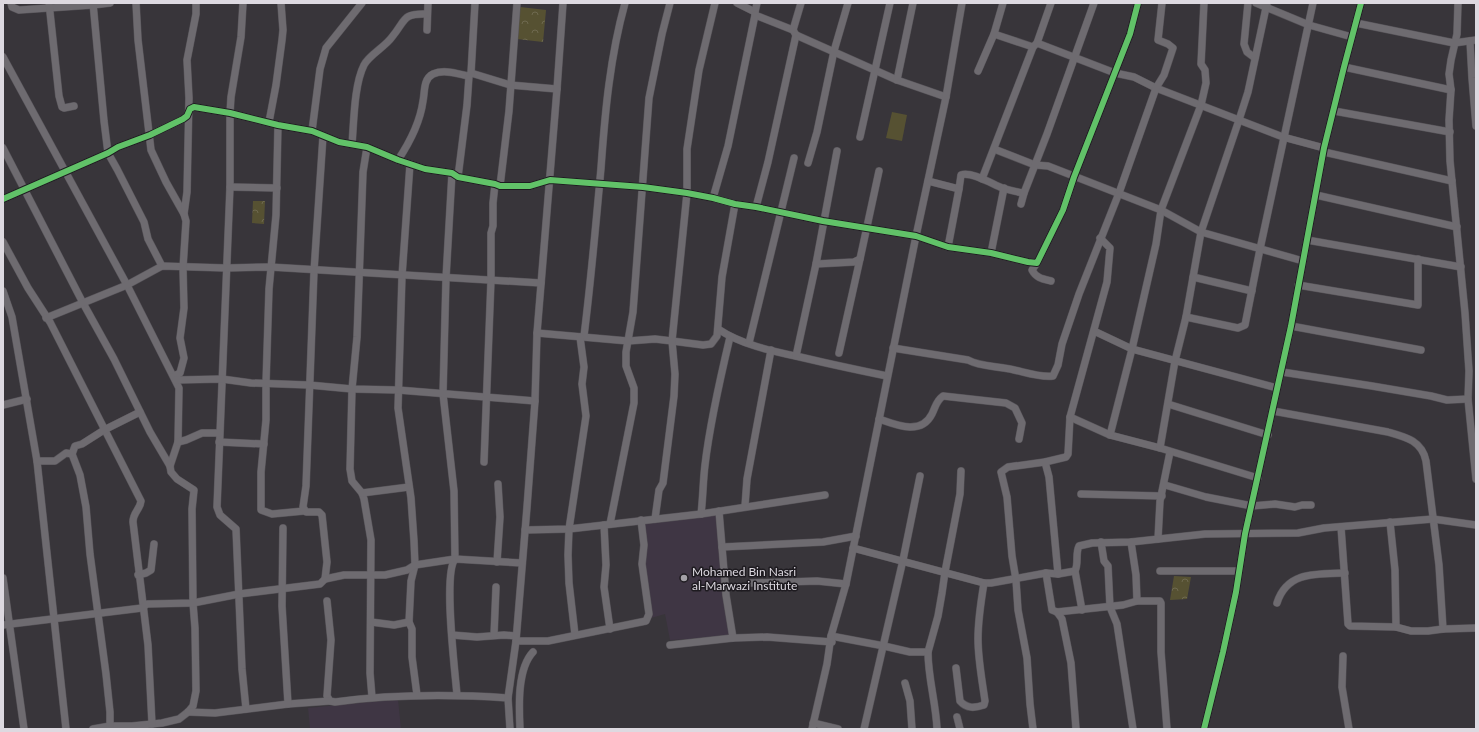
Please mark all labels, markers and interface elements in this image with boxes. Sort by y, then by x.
place label: Mohamed Bin Nasri al-Marwazi Institute [692,564,797,593]
marker: Mohamed Bin Nasri al-Marwazi Institute [679,573,689,583]

